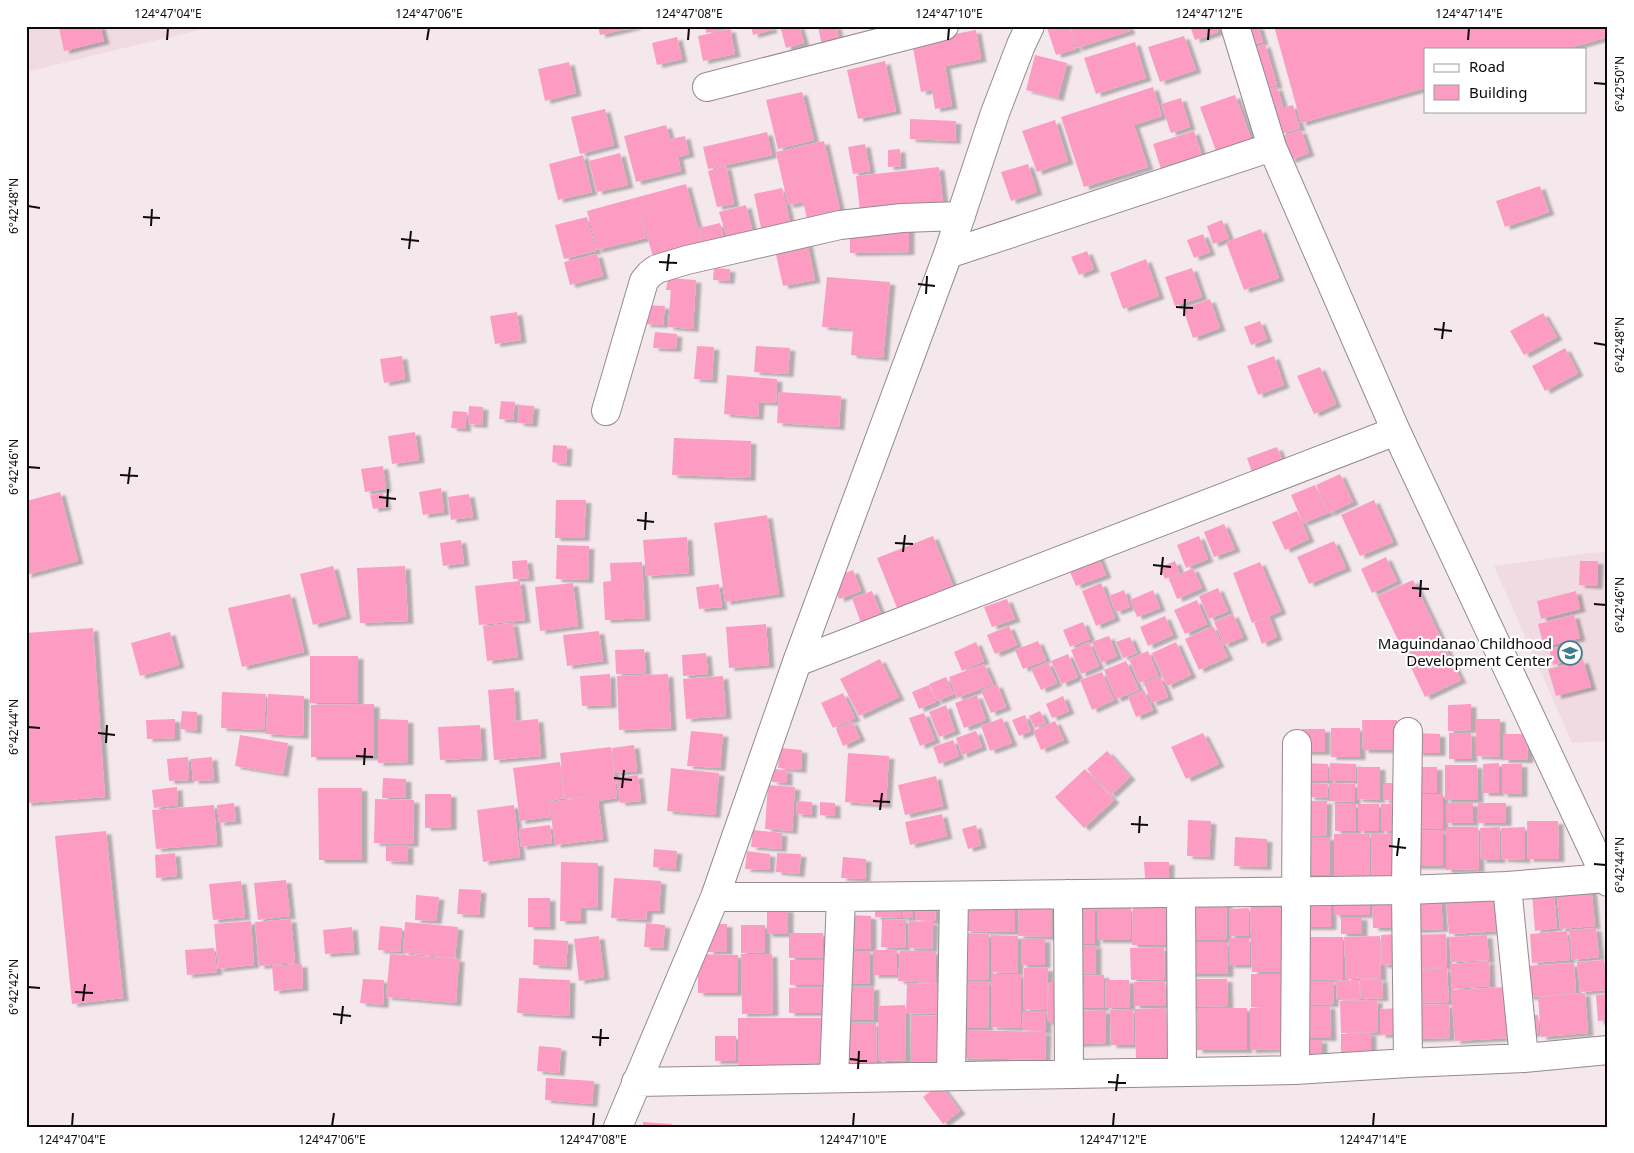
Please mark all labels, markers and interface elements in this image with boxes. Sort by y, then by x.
text: 124°47'04"E [134,5,202,22]
text: 124°47'06"E [395,5,463,22]
text: 124°47'08"E [655,5,723,22]
text: 124°47'10"E [915,5,983,22]
text: 124°47'12"E [1175,5,1243,22]
text: 124°47'14"E [1435,5,1503,22]
legend [1424,48,1586,112]
text: Road [1469,56,1505,76]
text: 6°42'50"N [1611,56,1628,112]
text: Building [1469,82,1527,102]
text: 6°42'48"N [5,178,22,234]
text: 6°42'48"N [1611,317,1628,373]
text: 6°42'46"N [5,439,22,495]
text: 6°42'46"N [1611,577,1628,633]
place label: Maguindanao Childhood Development Center [1378,633,1552,670]
school or university icon: Maguindanao Childhood Development Center [1557,640,1583,666]
text: 6°42'44"N [5,699,22,755]
text: 6°42'44"N [1611,837,1628,893]
text: 6°42'42"N [5,959,22,1015]
text: 124°47'04"E [38,1131,106,1148]
text: 124°47'06"E [298,1131,366,1148]
text: 124°47'08"E [559,1131,627,1148]
text: 124°47'10"E [819,1131,887,1148]
text: 124°47'12"E [1079,1131,1147,1148]
text: 124°47'14"E [1339,1131,1407,1148]

